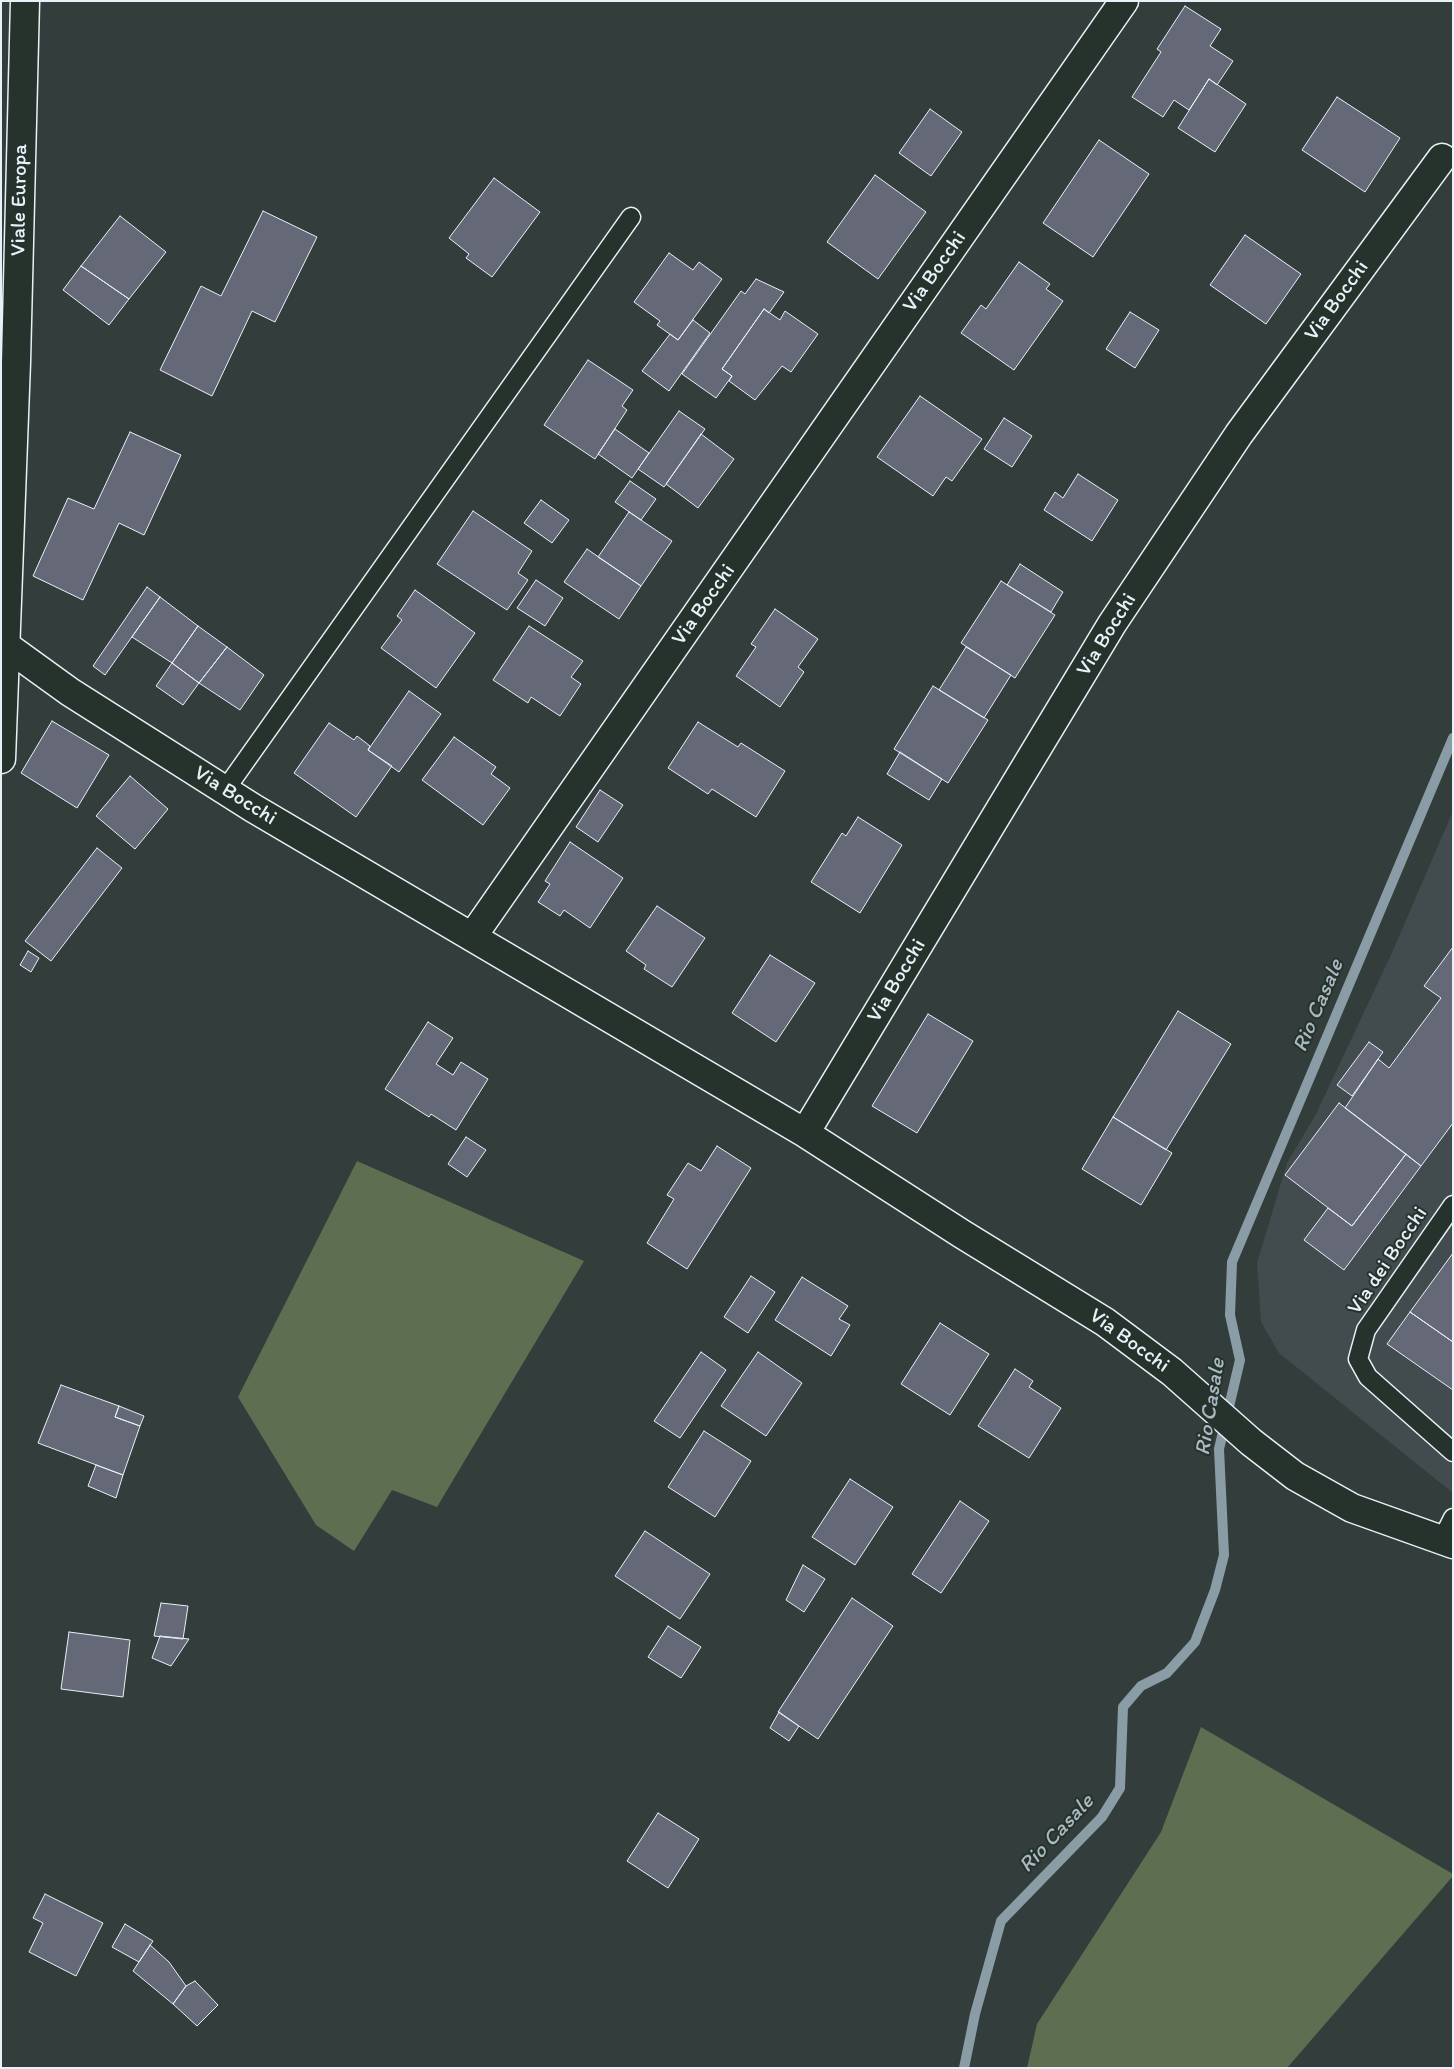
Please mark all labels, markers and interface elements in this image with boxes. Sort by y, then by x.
street label: Viale Europa [6,144,34,256]
street label: Via Bocchi [898,227,972,317]
street label: Via Bocchi [1299,256,1375,346]
street label: Via Bocchi [667,560,741,650]
street label: Via Bocchi [1072,589,1142,681]
street label: Via Bocchi [189,761,281,831]
street label: Via Bocchi [862,935,932,1027]
water label: Rio Casale [1288,956,1350,1056]
street label: Via dei Bocchi [1343,1202,1433,1320]
street label: Via Bocchi [1084,1303,1174,1379]
water label: Rio Casale [1190,1356,1232,1458]
water label: Rio Casale [1014,1789,1100,1879]

